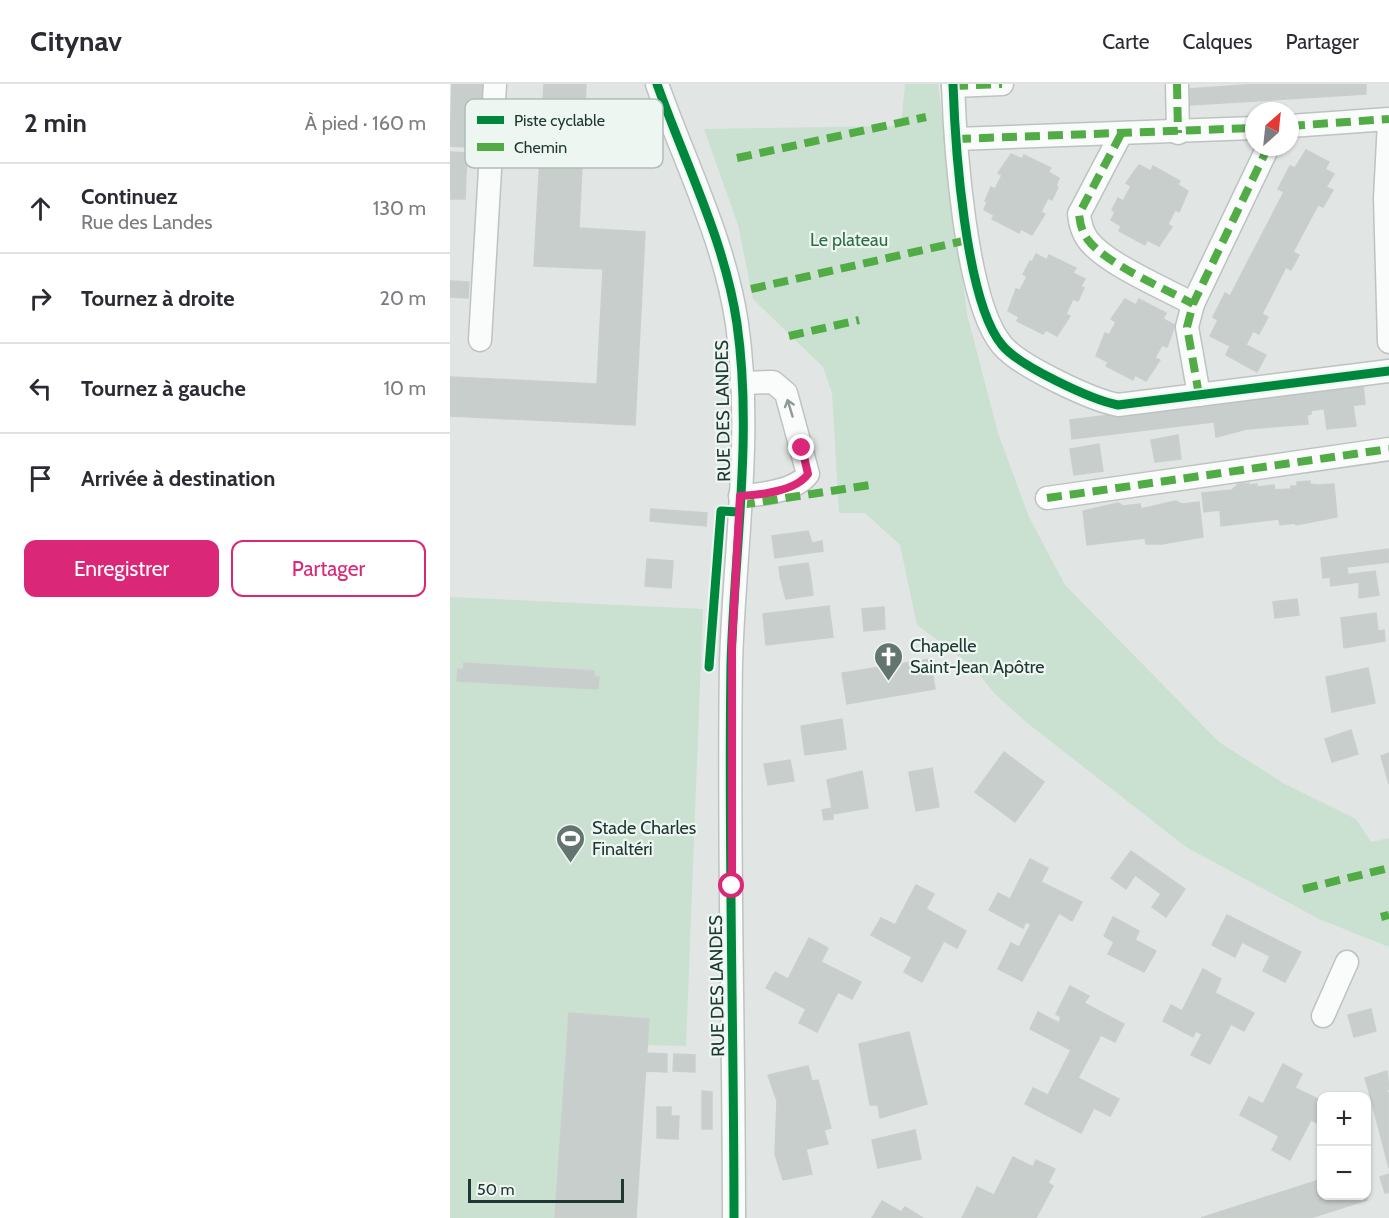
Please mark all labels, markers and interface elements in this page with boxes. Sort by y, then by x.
text: Citynav [30,24,122,58]
text: Carte [1102,29,1150,54]
text: Calques [1183,29,1253,54]
text: Partager [1286,29,1359,54]
legend [465,99,663,168]
north arrow [1245,102,1299,156]
text: 2 min [24,107,87,139]
text: À pied · 160 m [305,111,426,135]
text: Piste cyclable [514,111,605,130]
text: Chemin [514,138,567,157]
text: Continuez [81,183,178,210]
icon: ahead [24,192,57,225]
text: 130 m [373,196,426,220]
text: Rue des Landes [81,210,213,234]
park label: Le plateau [810,229,888,251]
icon: right [24,282,57,315]
text: Tournez à droite [81,285,235,312]
text: 20 m [380,286,426,310]
street label: RUE DES LANDES [711,340,735,482]
icon: left [24,372,57,405]
text: Tournez à gauche [81,375,246,402]
text: 10 m [383,376,426,400]
one-way arrow [784,399,795,418]
route end [788,434,814,460]
icon: arrive [24,462,57,495]
text: Arrivée à destination [81,465,275,492]
button: Enregistrer [24,540,219,597]
button: Partager [231,540,426,597]
place label: Chapelle Saint-Jean Apôtre [910,635,1045,678]
church icon: Chapelle Saint-Jean Apôtre [873,640,905,682]
place label: Stade Charles Finaltéri [592,817,696,860]
sports icon: Stade Charles Finaltéri [555,822,587,864]
route start [718,872,744,898]
street label: RUE DES LANDES [705,915,729,1057]
map controls [1317,1092,1371,1200]
button: + [1317,1092,1371,1146]
button: − [1317,1146,1371,1200]
scale bar [468,1176,624,1204]
text: 50 m [477,1180,514,1199]

